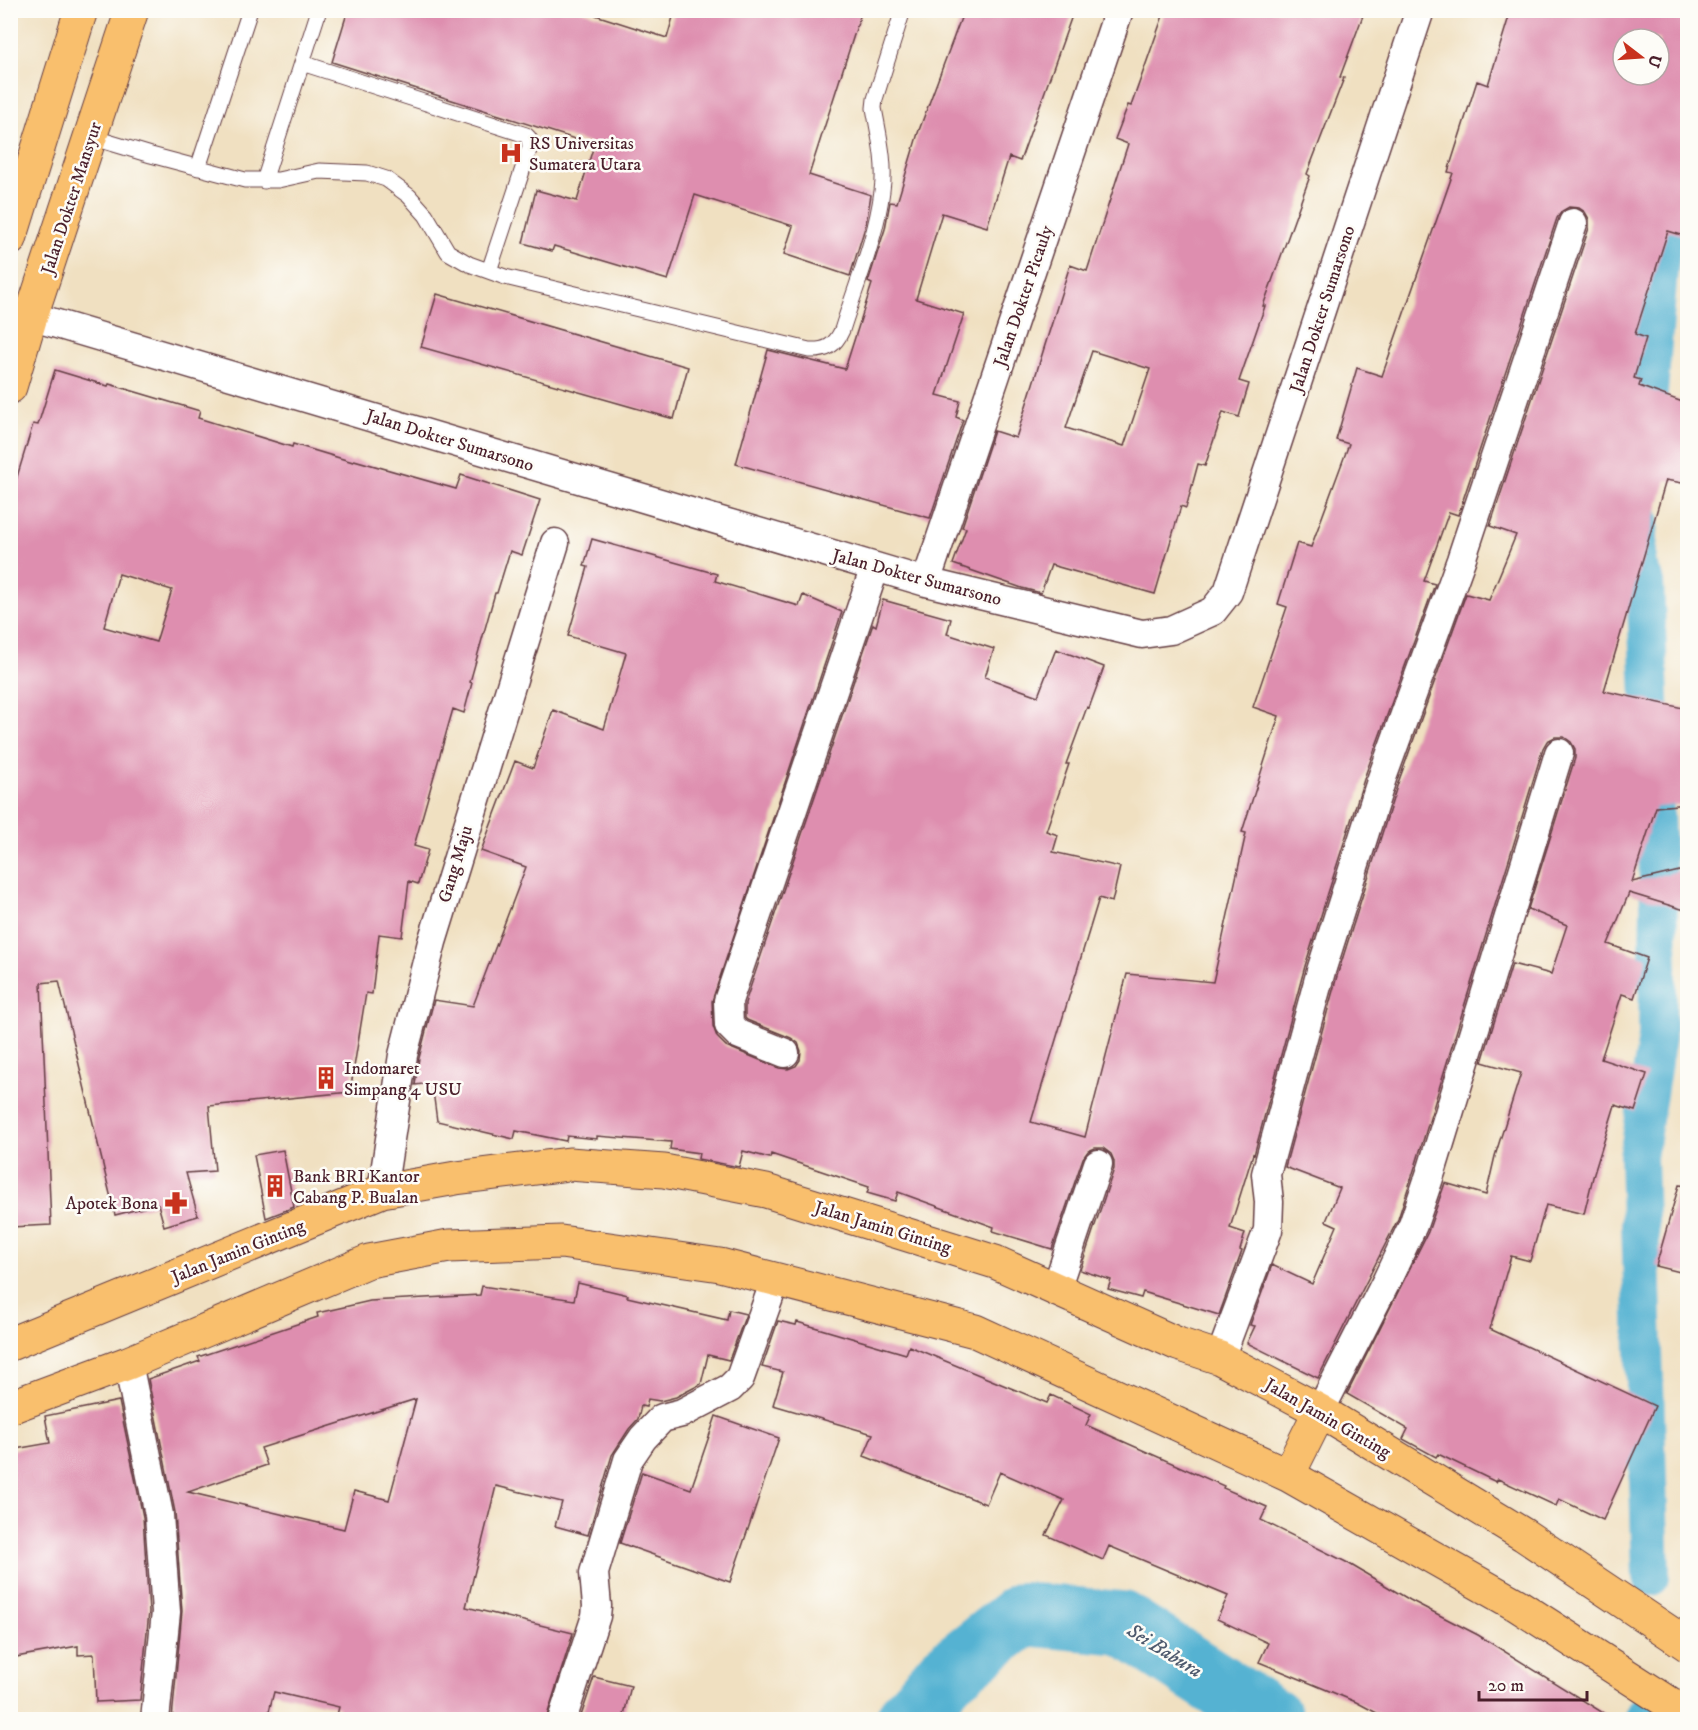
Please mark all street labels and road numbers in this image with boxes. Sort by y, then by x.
street label: Jalan Dokter Mansyur [36,119,107,279]
street label: Jalan Dokter Picauly [989,222,1059,372]
street label: Jalan Dokter Sumarsono [1285,223,1360,398]
street label: Jalan Dokter Sumarsono [361,404,537,477]
street label: Jalan Dokter Sumarsono [828,544,1004,611]
street label: Gang Maju [434,823,478,905]
street label: Jalan Jamin Ginting [810,1196,954,1259]
street label: Jalan Jamin Ginting [167,1215,308,1289]
street label: Jalan Jamin Ginting [1259,1373,1395,1464]

